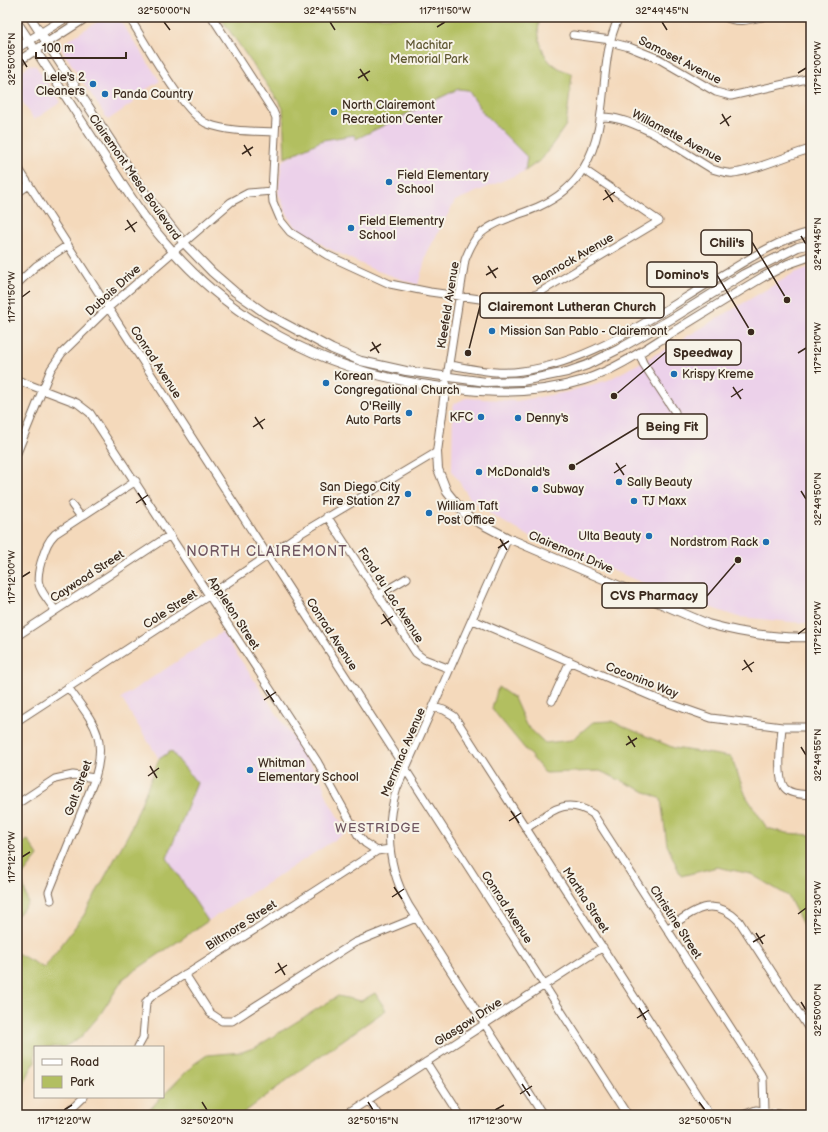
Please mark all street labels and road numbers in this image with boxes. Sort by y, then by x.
street label: Samoset Avenue [636,33,724,88]
street label: Willamette Avenue [629,106,724,167]
street label: Clairemont Mesa Boulevard [85,111,184,243]
street label: Bannock Avenue [530,230,616,289]
street label: Kleefeld Avenue [434,260,463,350]
street label: Dubois Drive [83,262,144,319]
street label: Conrad Avenue [127,323,185,401]
street label: Clairemont Drive [526,528,615,577]
street label: Fond du Lac Avenue [354,545,427,646]
street label: Caywood Street [47,547,127,606]
street label: Appleton Street [204,574,263,653]
street label: Cole Street [141,586,200,632]
street label: Conrad Avenue [303,595,361,673]
street label: Coconino Way [603,659,681,702]
street label: Merrimac Avenue [378,705,429,799]
street label: Galt Street [61,758,96,818]
street label: Martha Street [559,865,612,936]
street label: Conrad Avenue [478,868,536,946]
street label: Christine Street [646,883,705,962]
street label: Biltmore Street [203,897,280,954]
street label: Glasgow Drive [432,995,505,1050]

